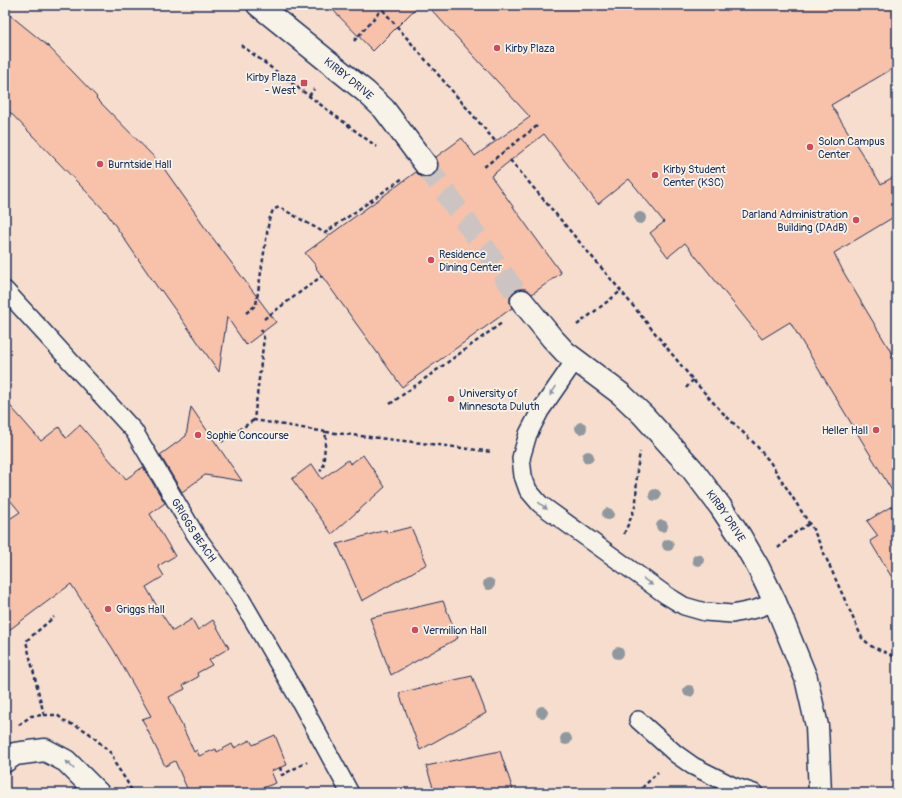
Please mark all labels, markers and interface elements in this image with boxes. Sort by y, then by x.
place label: Kirby Plaza [505,42,555,55]
marker: Kirby Plaza [492,43,502,53]
street label: KIRBY DRIVE [321,55,376,103]
place label: Kirby Plaza - West [246,71,297,97]
marker: Kirby Plaza - West [299,78,309,88]
place label: Solon Campus Center [818,135,885,161]
marker: Solon Campus Center [805,142,815,152]
place label: Burntside Hall [108,158,172,171]
marker: Burntside Hall [95,159,105,169]
place label: Kirby Student Center (KSC) [663,163,726,189]
marker: Kirby Student Center (KSC) [650,170,660,180]
place label: Darland Administration Building (DAdB) [742,208,848,234]
marker: Darland Administration Building (DAdB) [851,215,861,225]
place label: Residence Dining Center [439,248,502,274]
marker: Residence Dining Center [426,255,436,265]
one-way arrow [550,385,557,397]
place label: University of Minnesota Duluth [459,387,539,413]
marker: University of Minnesota Duluth [446,394,456,404]
place label: Heller Hall [822,424,868,437]
marker: Heller Hall [871,425,881,435]
place label: Sophie Concourse [206,429,289,442]
marker: Sophie Concourse [193,430,203,440]
street label: KIRBY DRIVE [703,488,748,544]
street label: GRIGGS BEACH [168,496,219,565]
one-way arrow [538,502,549,510]
one-way arrow [643,578,654,586]
place label: Griggs Hall [116,603,165,616]
marker: Griggs Hall [103,604,113,614]
place label: Vermilion Hall [423,624,487,637]
marker: Vermilion Hall [410,625,420,635]
one-way arrow [65,760,75,770]

